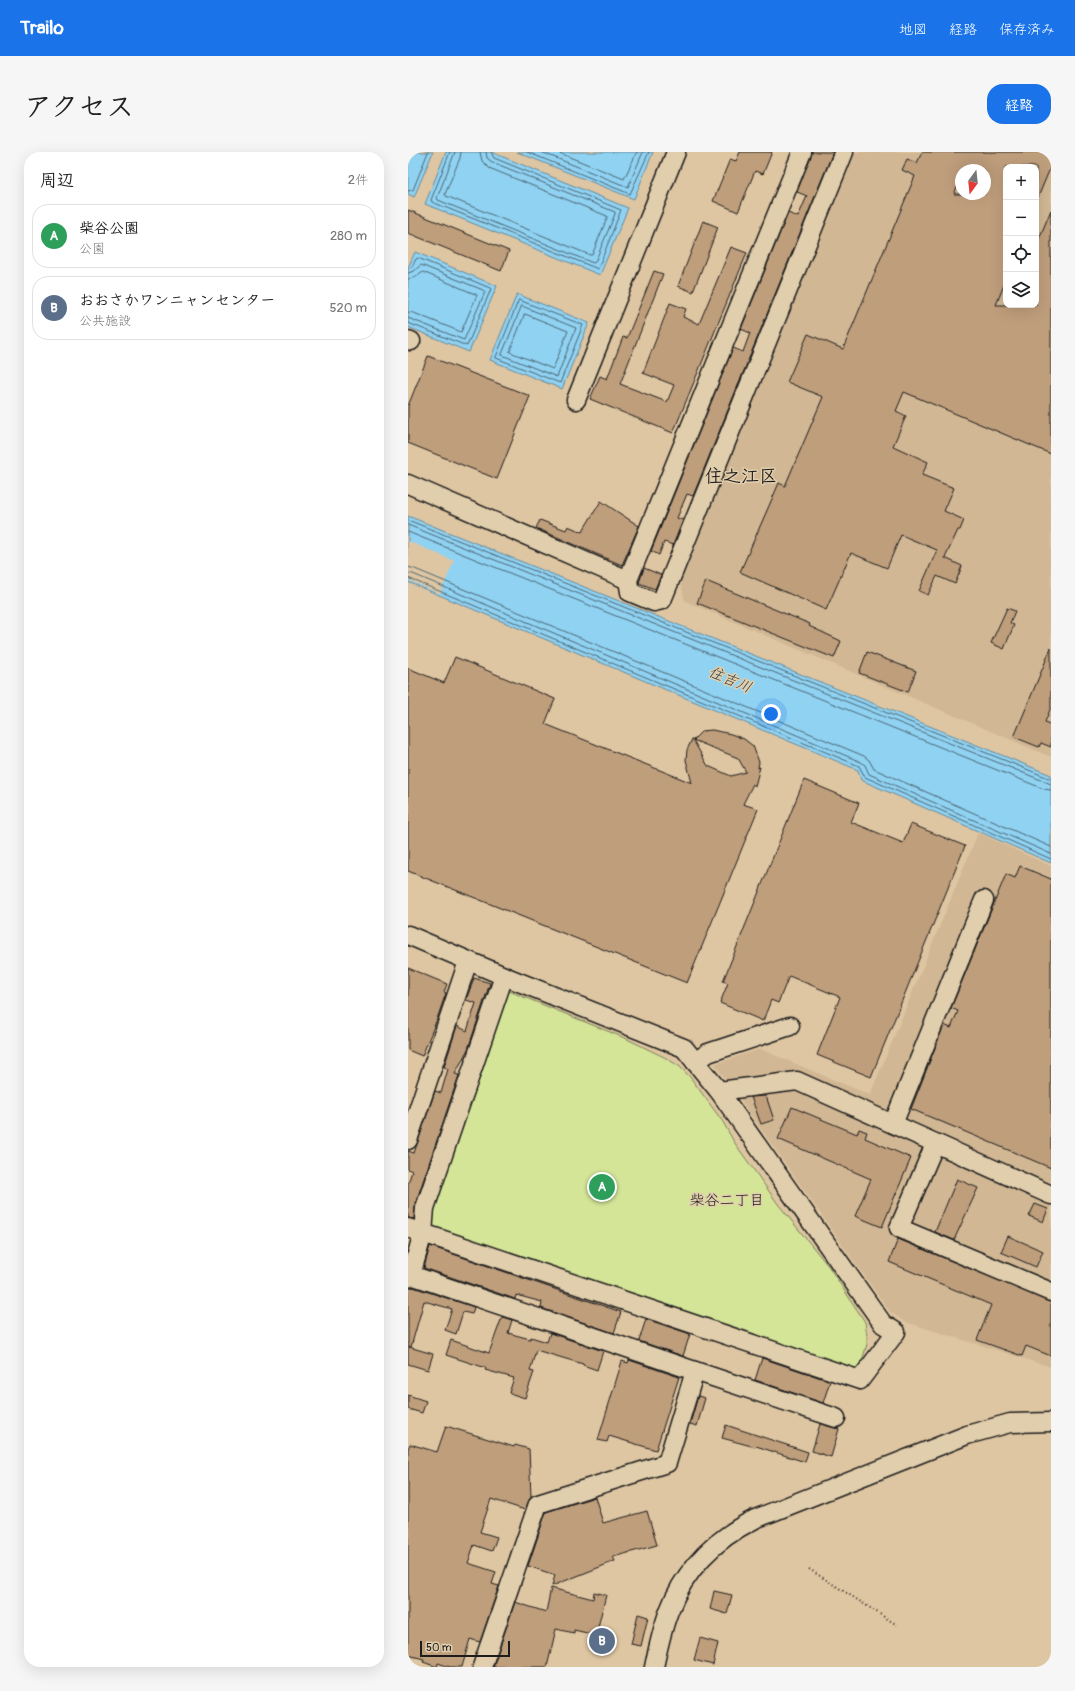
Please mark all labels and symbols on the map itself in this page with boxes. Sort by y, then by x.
north arrow [955,164,991,200]
district label: 住之江区 [705,465,777,488]
water label: 住吉川 [706,662,754,698]
your location [761,704,781,724]
pin: A [589,1172,615,1202]
district label: 柴谷二丁目 [689,1191,765,1210]
pin: B [589,1626,615,1656]
scale bar [420,1639,510,1658]

